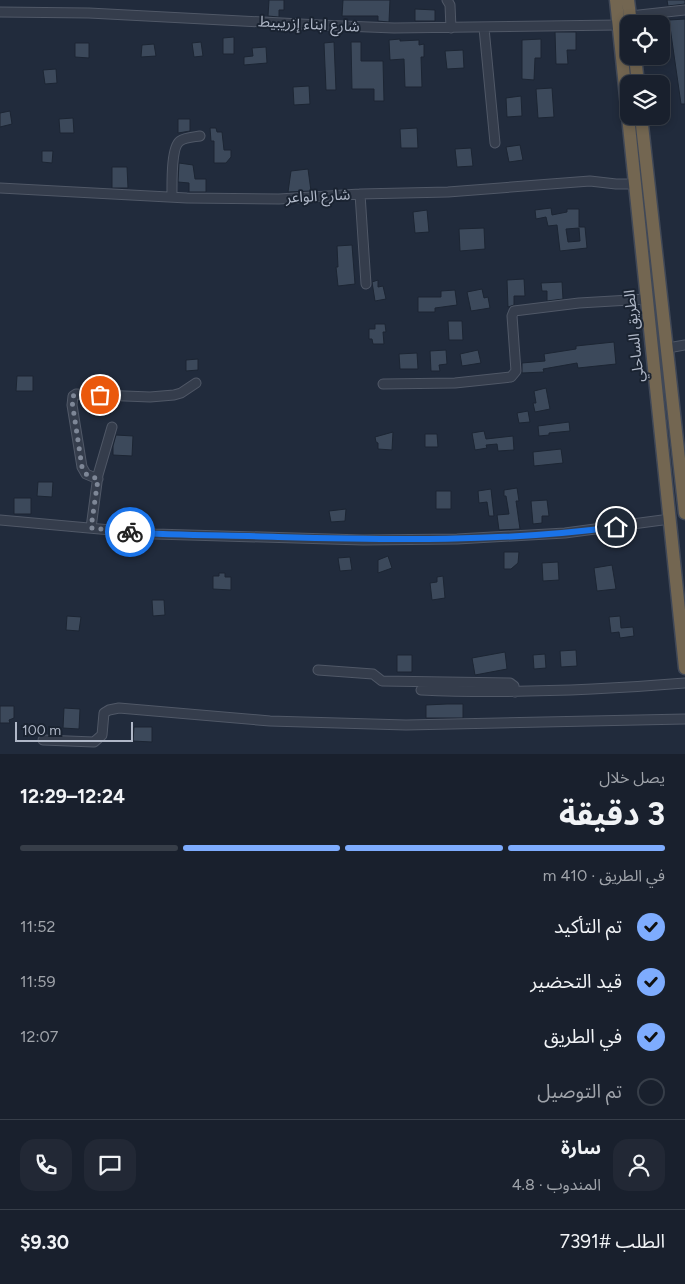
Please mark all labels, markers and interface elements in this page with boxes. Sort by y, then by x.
street label: شارع ابناء إزريبيط [258,12,360,39]
map controls [620,15,670,125]
button: locate [620,15,670,65]
button: layers [620,75,670,125]
street label: شارع الواعر [284,185,351,210]
street label: الطريق الساحلي [620,289,650,383]
pin [79,374,121,416]
icon: bag [86,381,114,409]
pin [595,506,637,548]
courier [105,507,155,557]
icon: home [602,513,630,541]
icon: bike [116,518,144,546]
scale bar [15,719,132,742]
text: 100 m [22,722,61,739]
text: يصل خلال [599,768,665,787]
text: 12:24–12:29 [20,785,125,808]
text: 3 دقيقة [559,795,665,833]
text: في الطريق · 410 m [543,866,665,885]
icon: check [637,913,665,941]
text: تم التأكيد [554,915,622,938]
text: 11:52 [20,917,55,936]
icon: check [637,968,665,996]
text: قيد التحضير [530,970,622,993]
text: 11:59 [20,972,56,991]
icon: check [637,1023,665,1051]
text: في الطريق [544,1025,622,1048]
text: 12:07 [20,1027,58,1046]
text: تم التوصيل [537,1080,622,1103]
text: سارة [561,1136,601,1159]
button: phone [20,1139,72,1191]
button: chat [84,1139,136,1191]
button: person [613,1139,665,1191]
text: المندوب · 4.8 [512,1175,601,1194]
text: الطلب #7391 [560,1230,665,1253]
text: $9.30 [20,1231,69,1254]

